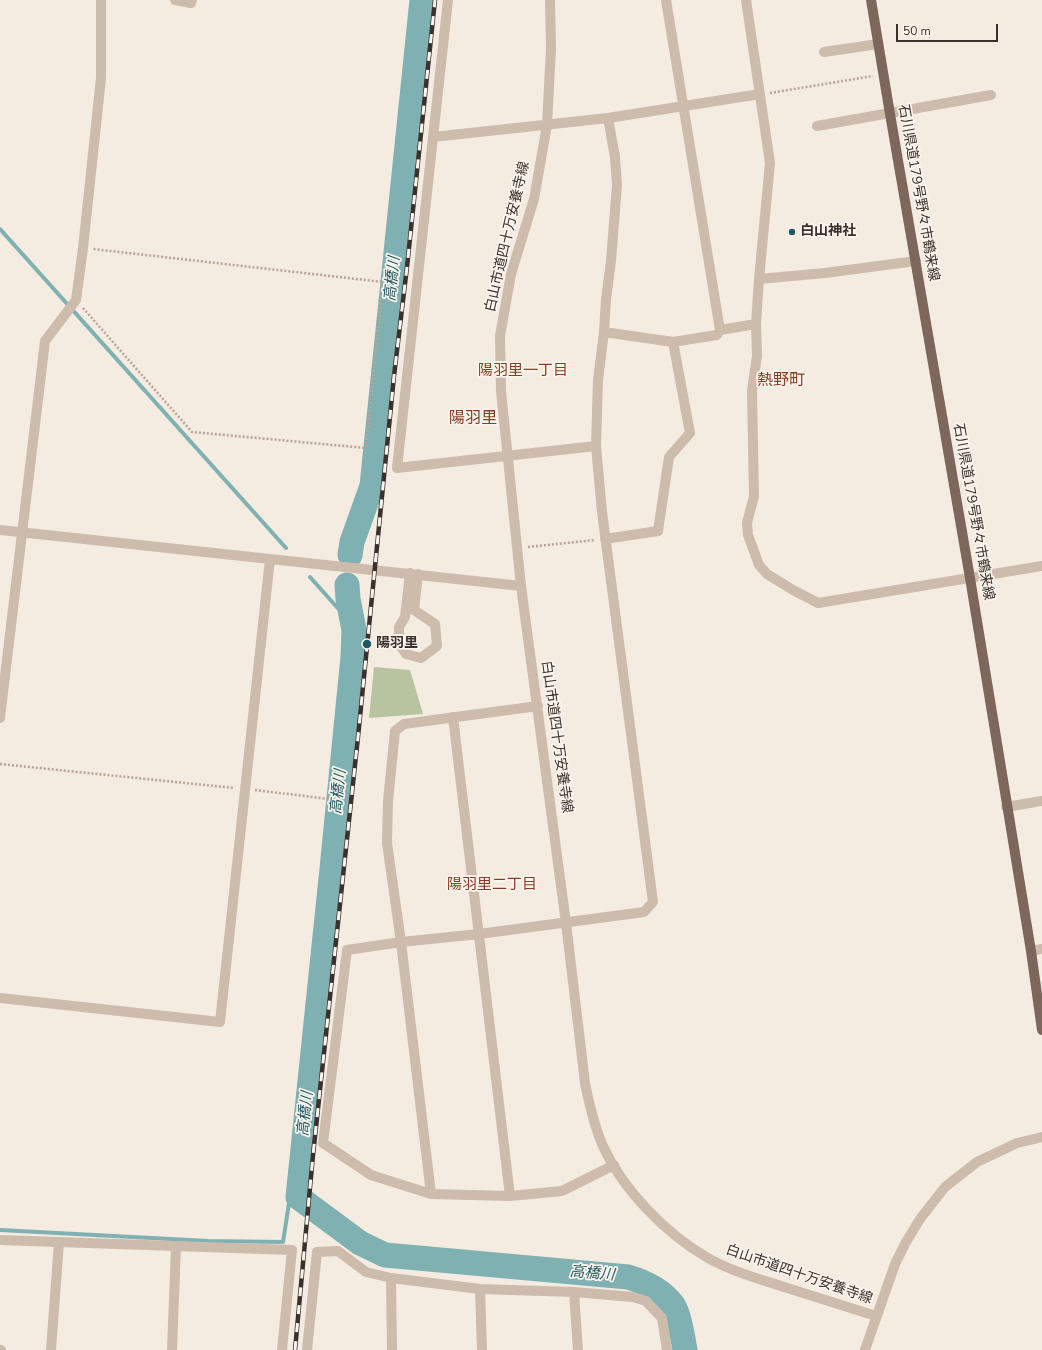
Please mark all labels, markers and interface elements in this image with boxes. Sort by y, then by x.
scale bar [898,16,1000,42]
text: 50 m [903,23,931,39]
street label: 石川県道179号野々市鶴来線 [894,103,942,283]
street label: 白山市道四十万安養寺線 [482,160,534,314]
place label: 白山神社 [800,224,856,240]
marker: 白山神社 [787,227,797,237]
water label: 高橋川 [382,256,404,302]
district label: 陽羽里一丁目 [478,362,568,380]
district label: 熱野町 [757,371,805,391]
district label: 陽羽里 [449,409,497,429]
street label: 石川県道179号野々市鶴来線 [949,422,997,602]
place label: 陽羽里 [376,636,418,652]
marker: 陽羽里 [361,638,373,650]
street label: 白山市道四十万安養寺線 [537,660,575,814]
water label: 高橋川 [328,769,350,815]
district label: 陽羽里二丁目 [447,876,537,894]
water label: 高橋川 [295,1091,317,1137]
street label: 白山市道四十万安養寺線 [723,1242,875,1308]
water label: 高橋川 [569,1263,615,1285]

